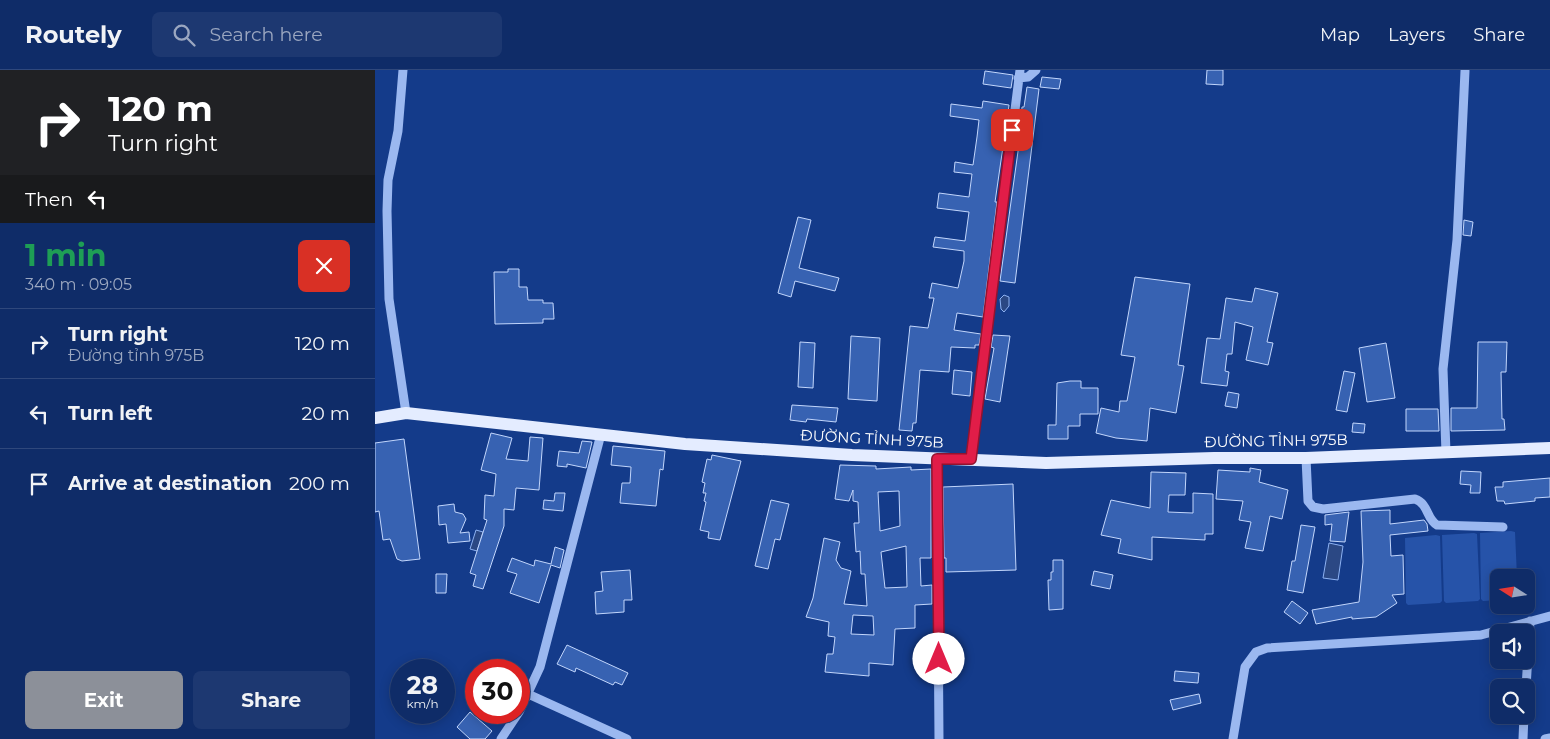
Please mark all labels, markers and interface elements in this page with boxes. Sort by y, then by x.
search box [152,12,502,57]
text: Routely [25,20,122,49]
icon: search [170,21,198,49]
text: Search here [210,23,323,46]
text: Map [1320,24,1360,46]
text: Layers [1388,24,1445,46]
text: Share [1473,24,1525,46]
text: 120 m [108,87,213,130]
icon: right [25,90,90,155]
pin [991,109,1033,151]
icon: arrive [998,116,1026,144]
text: Turn right [108,130,218,157]
icon: left [83,185,111,213]
text: Then [25,188,73,211]
text: 1 min [25,237,106,274]
button: close [298,240,350,292]
text: 340 m · 09:05 [25,275,132,294]
text: Turn right [68,323,168,346]
icon: right [25,330,53,358]
text: 120 m [295,332,350,355]
text: Đường tỉnh 975B [68,346,204,365]
icon: left [25,400,53,428]
text: Turn left [68,402,153,425]
text: 20 m [302,402,350,425]
street label: ĐƯỜNG TỈNH 975B [800,425,944,452]
street label: ĐƯỜNG TỈNH 975B [1204,430,1348,451]
icon: arrive [25,470,53,498]
text: Arrive at destination [68,472,272,495]
text: 200 m [289,472,350,495]
north arrow [1490,569,1535,614]
map controls [1490,569,1535,724]
button: sound [1490,624,1535,669]
position arrow [912,632,964,684]
speed limit sign: 30 [465,659,530,724]
text: 28 [407,670,438,700]
button: Exit [25,671,183,729]
button: Share [193,671,350,729]
button: search [1490,679,1535,724]
text: km/h [406,696,439,711]

